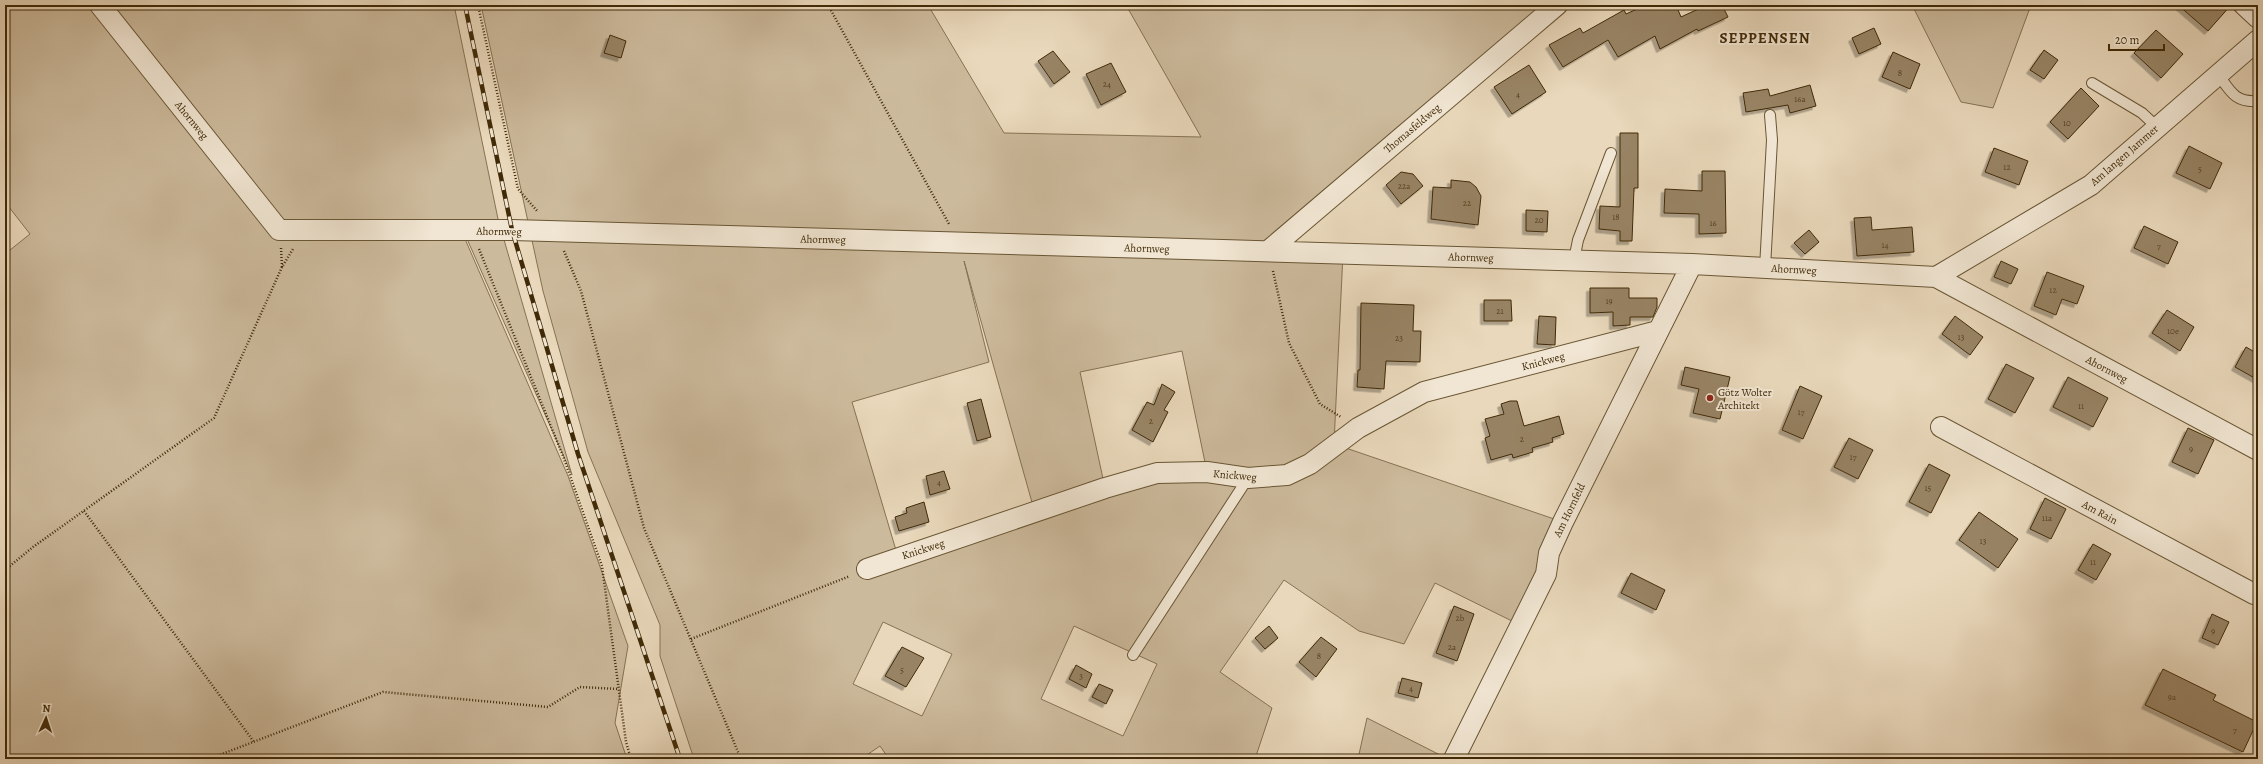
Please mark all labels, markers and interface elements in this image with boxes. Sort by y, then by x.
scale bar [2109,26,2164,52]
district label: SEPPENSEN [1719,28,1811,48]
text: 20 m [2115,32,2139,48]
house number: 8 [1898,67,1902,79]
house number: 24 [1103,78,1111,90]
house number: 4 [1516,88,1520,100]
house number: 16a [1794,93,1807,105]
street label: Ahornweg [171,97,212,143]
street label: Thomasfeldweg [1381,100,1444,157]
house number: 10 [2063,117,2071,129]
street label: Am langen Jammer [2086,122,2162,190]
house number: 12 [2003,161,2011,173]
house number: 5 [2198,163,2202,175]
house number: 22a [1398,180,1411,192]
house number: 22 [1463,197,1472,209]
house number: 18 [1612,211,1620,223]
house number: 20 [1534,214,1544,226]
house number: 16 [1709,217,1717,229]
street label: Ahornweg [475,224,522,239]
street label: Ahornweg [799,232,846,247]
house number: 14 [1881,239,1889,251]
street label: Ahornweg [1123,240,1170,257]
house number: 7 [2157,240,2161,252]
street label: Ahornweg [1447,249,1494,266]
street label: Ahornweg [1770,261,1818,278]
house number: 12 [2049,284,2057,296]
house number: 19 [1605,295,1613,307]
house number: 21 [1496,305,1504,317]
house number: 10e [2167,325,2179,337]
house number: 13 [1958,331,1965,343]
house number: 23 [1395,332,1403,344]
street label: Knickweg [1520,348,1567,374]
street label: Ahornweg [2082,352,2131,387]
place label: Götz Wolter Architekt [1717,385,1772,413]
marker: Götz Wolter Architekt [1705,393,1715,403]
house number: 11 [2078,400,2084,412]
house number: 17 [1798,406,1805,418]
house number: 2 [1149,415,1154,427]
house number: 2 [1520,433,1525,445]
house number: 9 [2189,443,2193,455]
house number: 17 [1850,451,1857,463]
street label: Knickweg [1212,466,1258,485]
house number: 4 [937,476,941,488]
street label: Am Hornfeld [1549,481,1589,541]
house number: 15 [1925,482,1932,494]
street label: Am Rain [2078,496,2120,528]
house number: 11a [2042,512,2053,524]
street label: Knickweg [900,535,947,563]
house number: 13 [1980,535,1987,547]
house number: 11 [2090,556,2096,568]
house number: 2b [1456,612,1465,624]
house number: 9 [2211,625,2215,637]
house number: 2a [1448,641,1457,653]
house number: 8 [1317,650,1321,662]
house number: 5 [900,664,904,676]
house number: 3 [1079,670,1083,682]
house number: 4 [1409,682,1413,694]
house number: 9a [2168,691,2177,703]
north arrow [26,698,66,738]
text: N [42,701,51,716]
house number: 7 [2233,724,2237,736]

